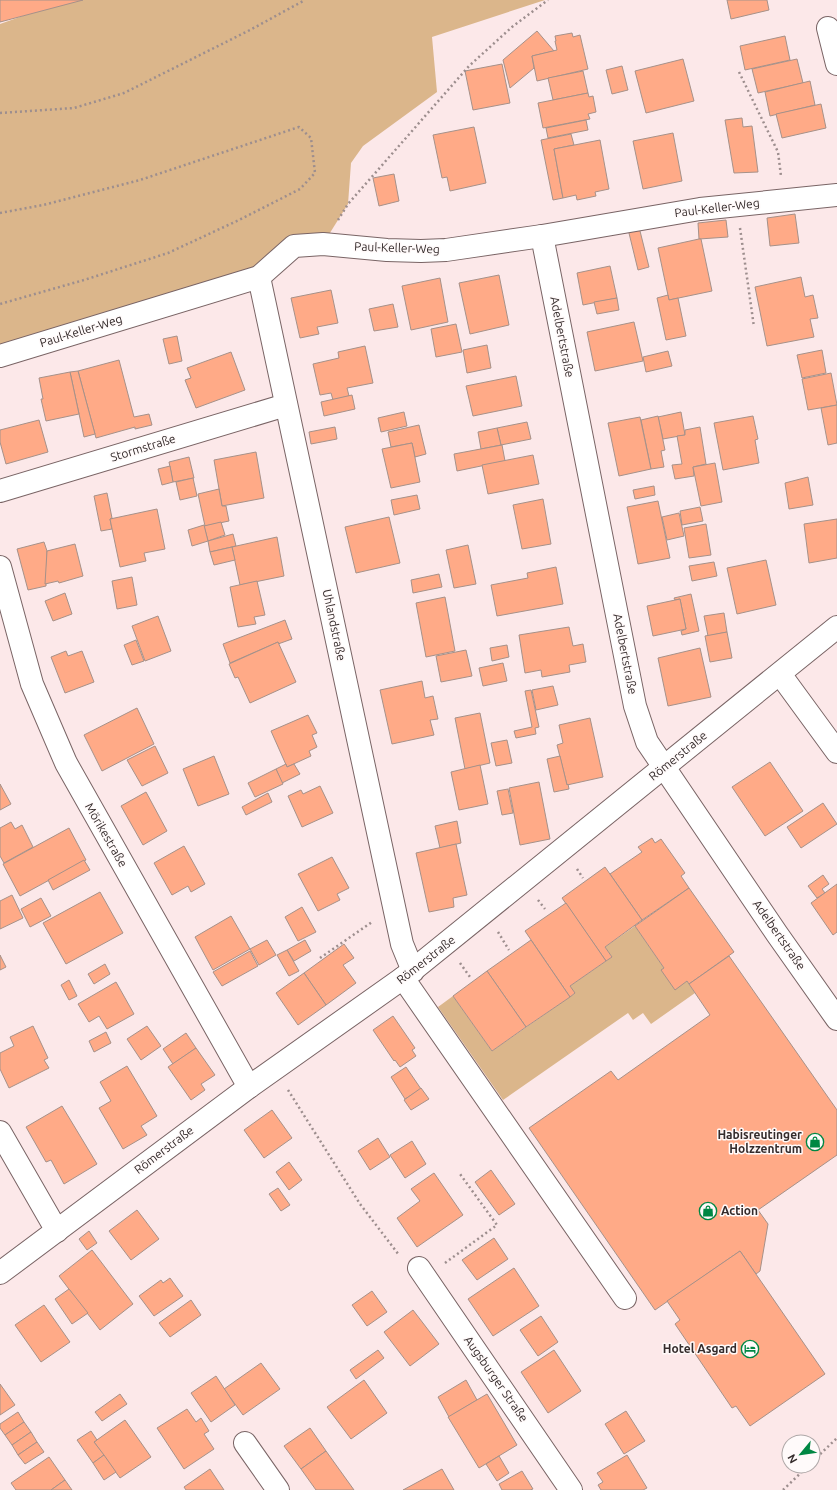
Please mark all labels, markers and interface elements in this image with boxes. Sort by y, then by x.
street label: Paul-Keller-Weg [674,196,760,219]
street label: Paul-Keller-Weg [354,240,440,255]
street label: Adelbertstraße [548,295,577,378]
street label: Paul-Keller-Weg [38,312,124,349]
street label: Stormstraße [109,431,177,464]
street label: Uhlandstraße [321,588,348,662]
street label: Adelbertstraße [611,612,640,695]
street label: Römerstraße [646,728,709,783]
street label: Mörikestraße [83,800,130,869]
street label: Adelbertstraße [751,897,808,972]
street label: Römerstraße [394,933,457,986]
street label: Römerstraße [132,1123,196,1176]
place label: Habisreutinger Holzzentrum [717,1128,802,1155]
shop icon: Habisreutinger Holzzentrum [805,1132,825,1152]
shop icon: Action [698,1201,718,1221]
place label: Action [721,1204,758,1217]
street label: Augsburger Straße [462,1333,531,1424]
hotel icon: Hotel Asgard [740,1339,760,1359]
place label: Hotel Asgard [663,1342,737,1355]
north arrow [781,1434,821,1474]
text: N [785,1452,799,1465]

